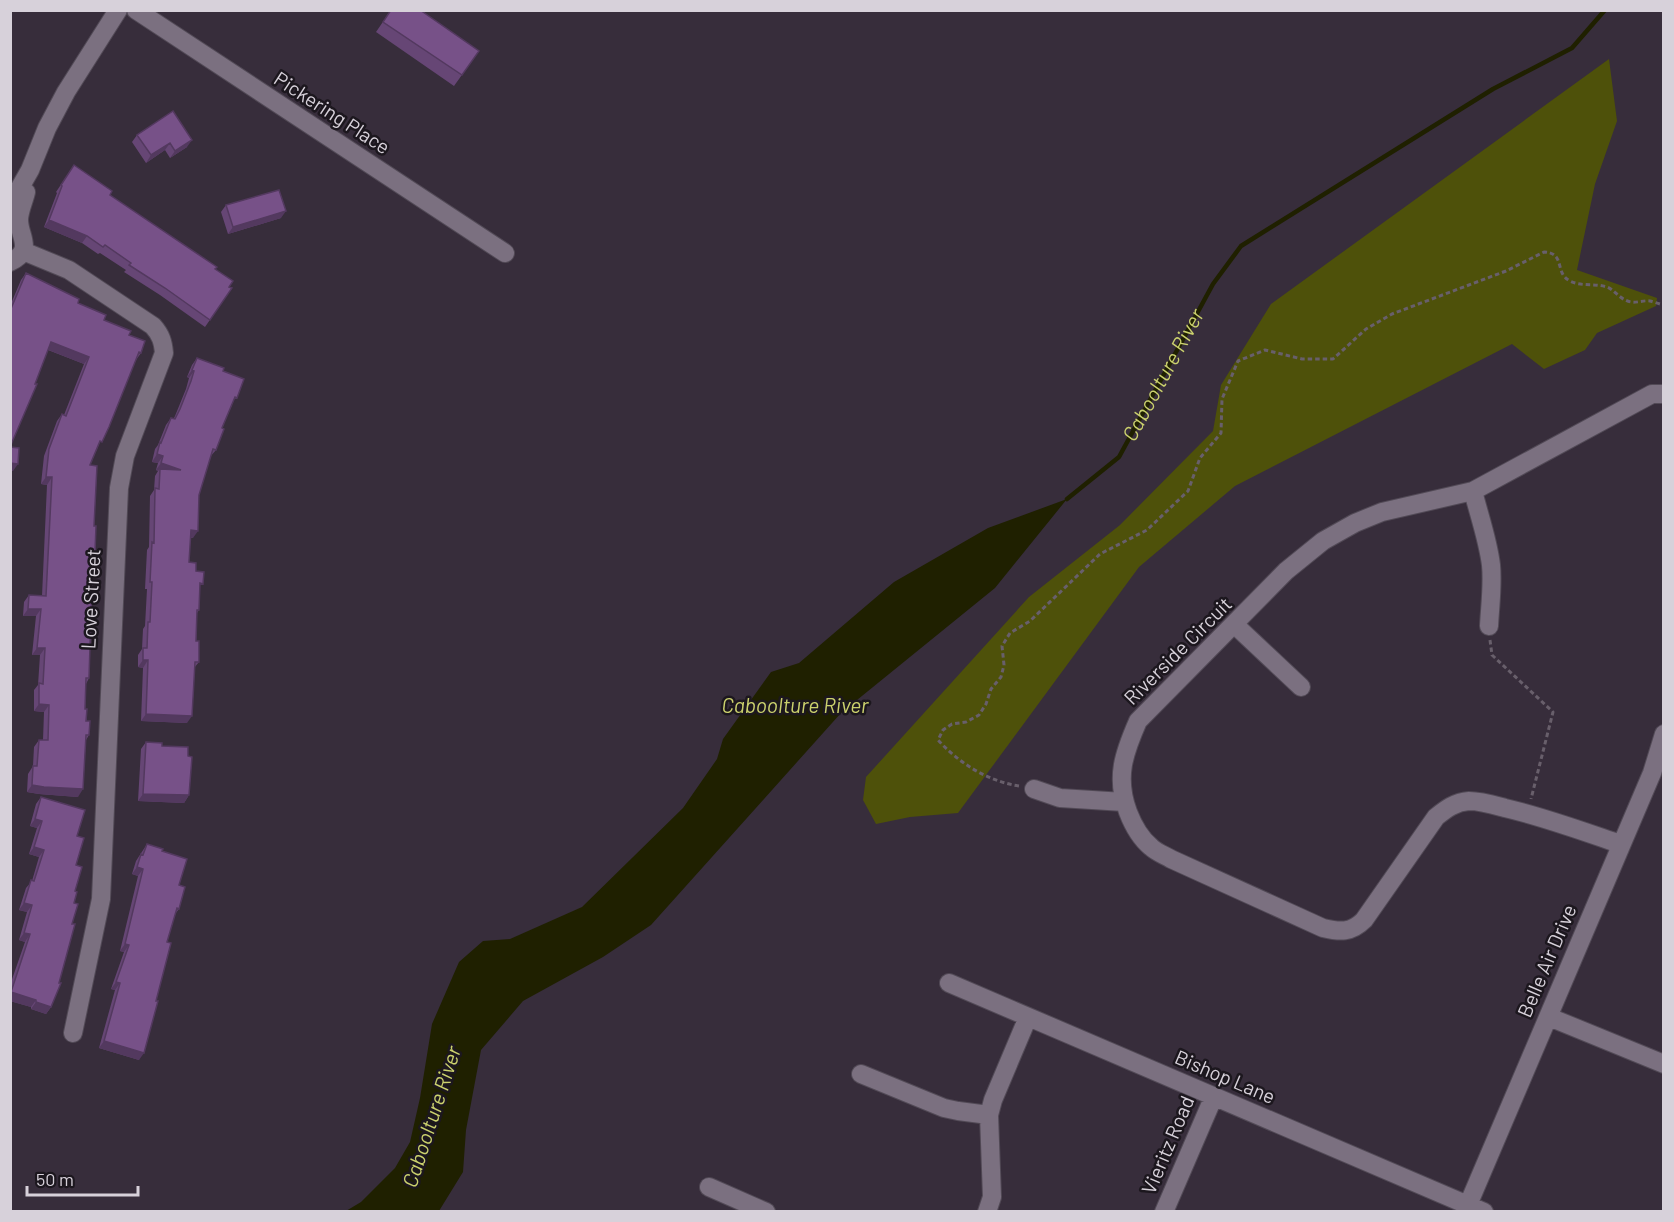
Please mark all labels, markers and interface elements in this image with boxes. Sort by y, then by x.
street label: Pickering Place [270,66,395,158]
water label: Caboolture River [1116,303,1209,445]
street label: Love Street [75,548,105,650]
street label: Riverside Circuit [1118,591,1236,709]
water label: Caboolture River [722,692,869,717]
street label: Belle Air Drive [1512,901,1581,1021]
water label: Caboolture River [396,1042,465,1190]
street label: Bishop Lane [1172,1044,1279,1108]
street label: Vieritz Road [1136,1092,1199,1197]
scale bar [27,1159,138,1197]
text: 50 m [36,1168,74,1190]

